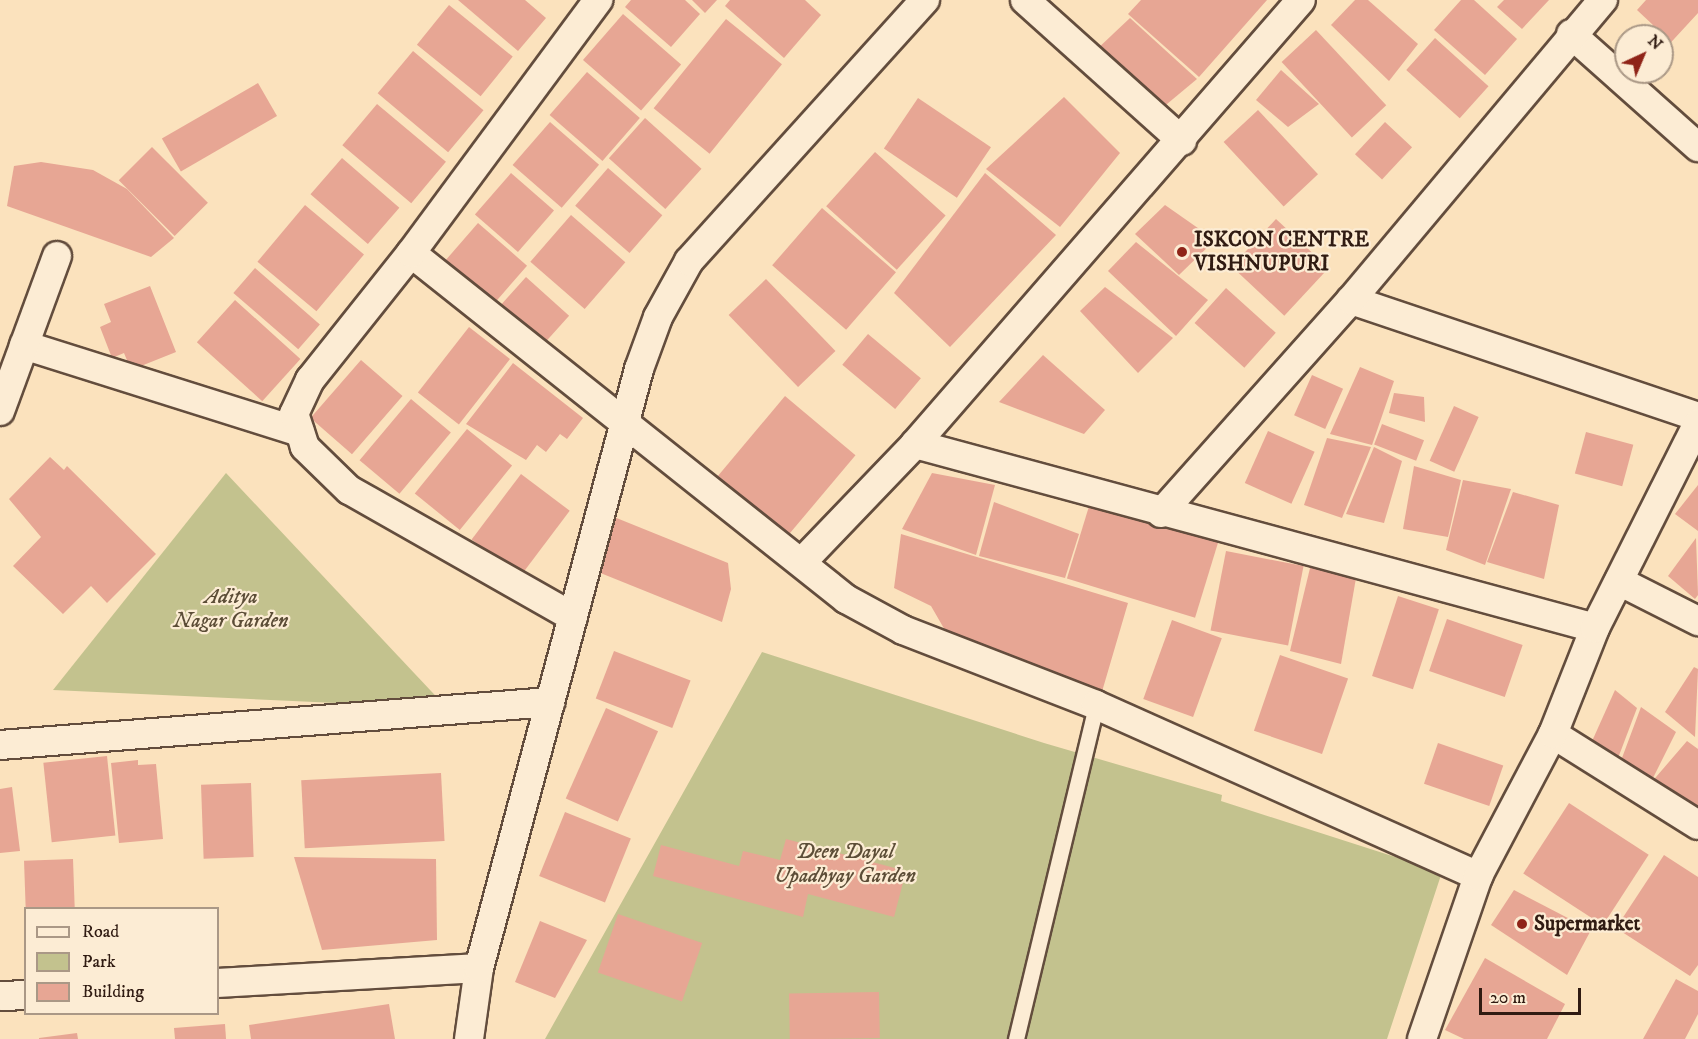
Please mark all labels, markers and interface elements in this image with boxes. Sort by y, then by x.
north arrow [1614,24,1674,84]
text: N [1643,31,1667,54]
place label: ISKCON CENTRE VISHNUPURI [1194,227,1369,277]
marker: ISKCON CENTRE VISHNUPURI [1175,245,1189,259]
park label: Aditya Nagar Garden [174,584,288,634]
park label: Deen Dayal Upadhyay Garden [774,839,916,889]
legend [24,907,219,1015]
place label: Supermarket [1534,911,1640,937]
marker: Supermarket [1515,917,1529,931]
text: Road [82,921,119,943]
text: Park [82,951,116,973]
scale bar [1482,976,1584,1014]
text: Building [82,981,144,1003]
text: 20 m [1490,987,1526,1009]

